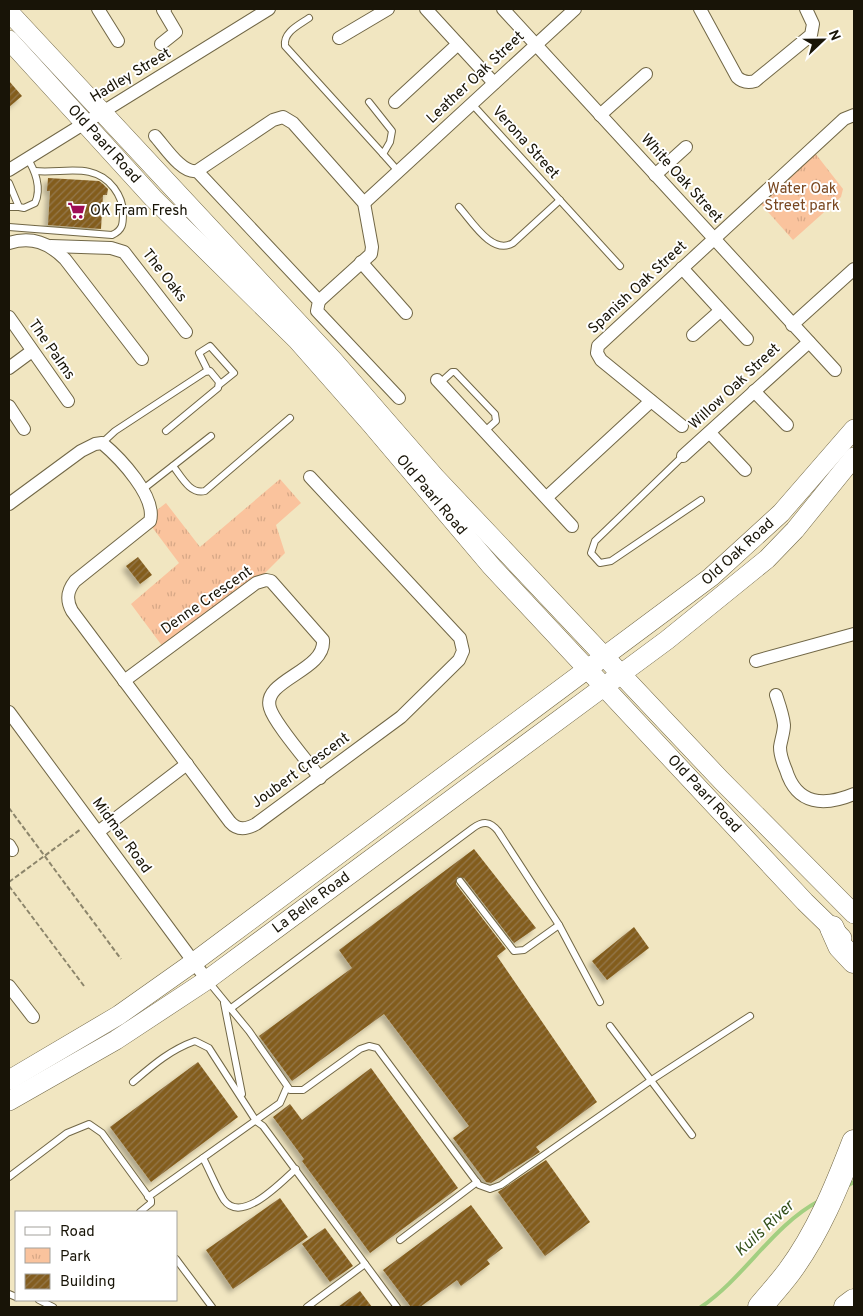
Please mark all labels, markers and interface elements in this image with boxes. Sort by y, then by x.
north arrow [798,15,848,65]
street label: Leather Oak Street [423,28,529,128]
text: N [824,28,843,44]
street label: Hadley Street [87,44,175,108]
street label: Old Paarl Road [63,101,145,188]
street label: Verona Street [487,103,563,183]
street label: White Oak Street [636,131,726,227]
park label: Water Oak Street park [764,180,840,216]
supermarket icon: OK Fram Fresh [66,201,86,221]
place label: OK Fram Fresh [90,202,188,221]
street label: Spanish Oak Street [585,237,691,339]
street label: The Oaks [137,246,191,306]
street label: The Palms [23,316,79,384]
street label: Willow Oak Street [685,340,785,434]
street label: Old Paarl Road [392,451,471,539]
street label: Old Oak Road [698,514,778,590]
street label: Denne Crescent [158,563,256,639]
street label: Joubert Crescent [248,729,354,813]
street label: Old Paarl Road [663,751,745,837]
street label: Midmar Road [87,794,155,878]
street label: La Belle Road [269,868,354,938]
water label: Kuils River [731,1195,800,1261]
legend [15,1211,178,1301]
text: Road [60,1223,95,1242]
text: Park [60,1248,91,1267]
text: Building [60,1273,115,1292]

